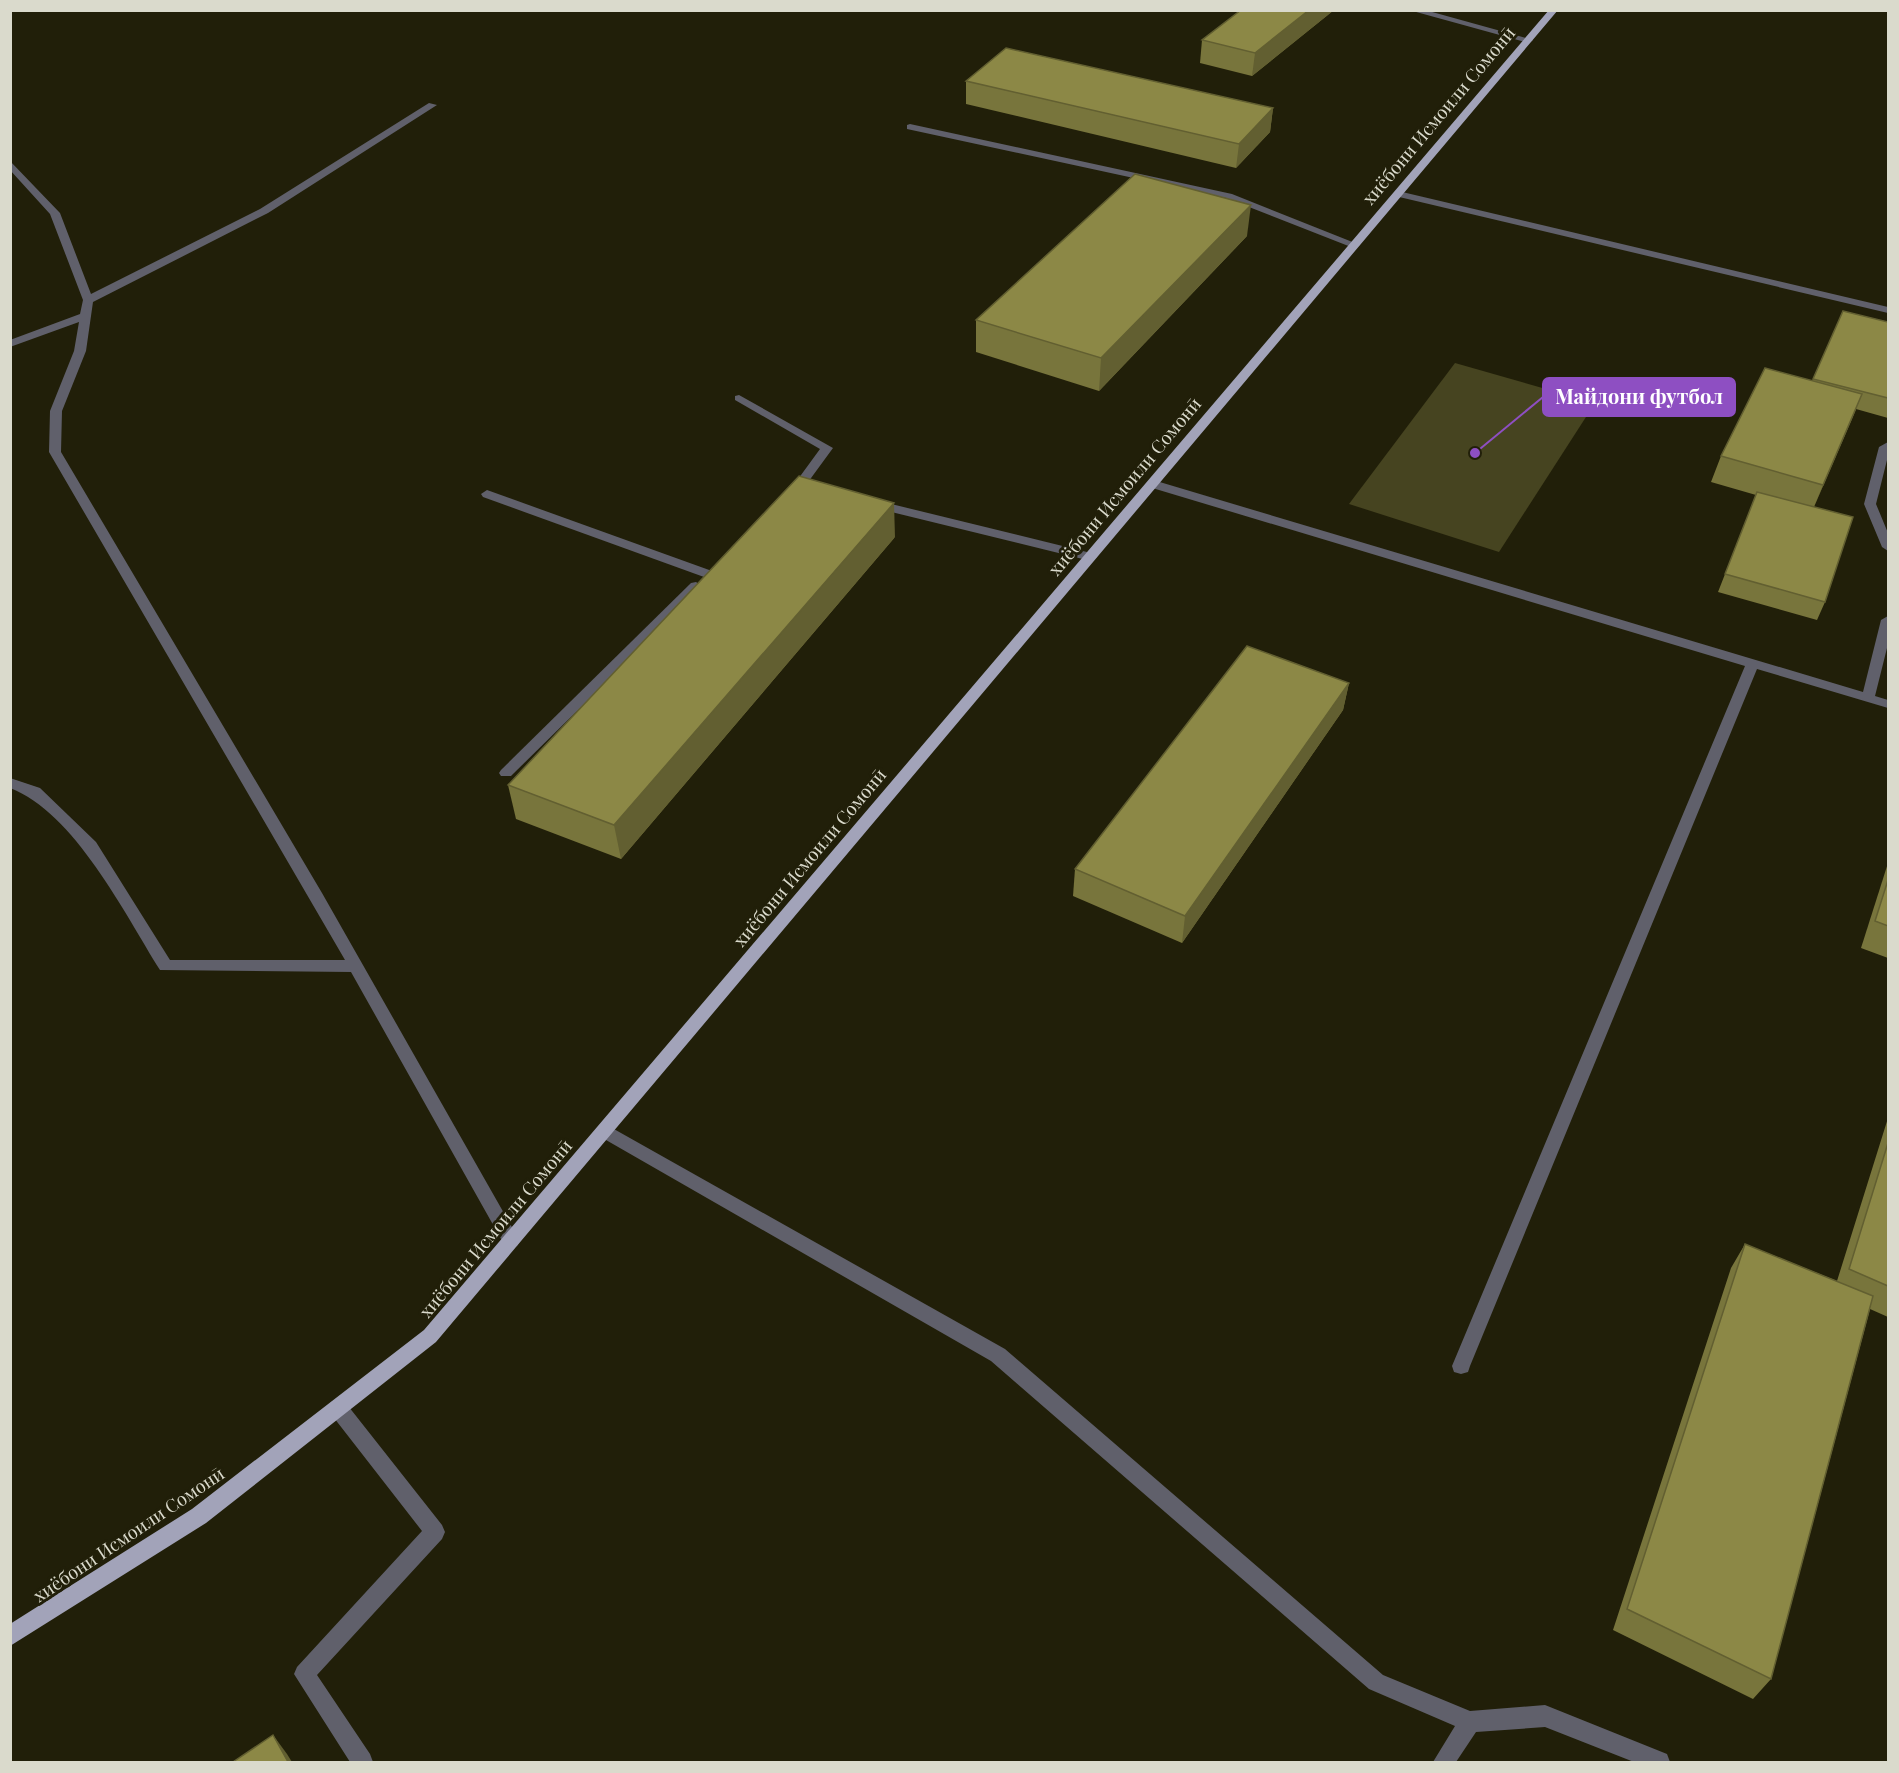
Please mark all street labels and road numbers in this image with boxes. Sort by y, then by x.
street label: хиёбони Исмоили Сомонӣ [1356,21,1520,210]
street label: хиёбони Исмоили Сомонӣ [1042,392,1206,581]
street label: хиёбони Исмоили Сомонӣ [727,763,891,952]
street label: хиёбони Исмоили Сомонӣ [413,1134,577,1323]
street label: хиёбони Исмоили Сомонӣ [28,1461,229,1607]

